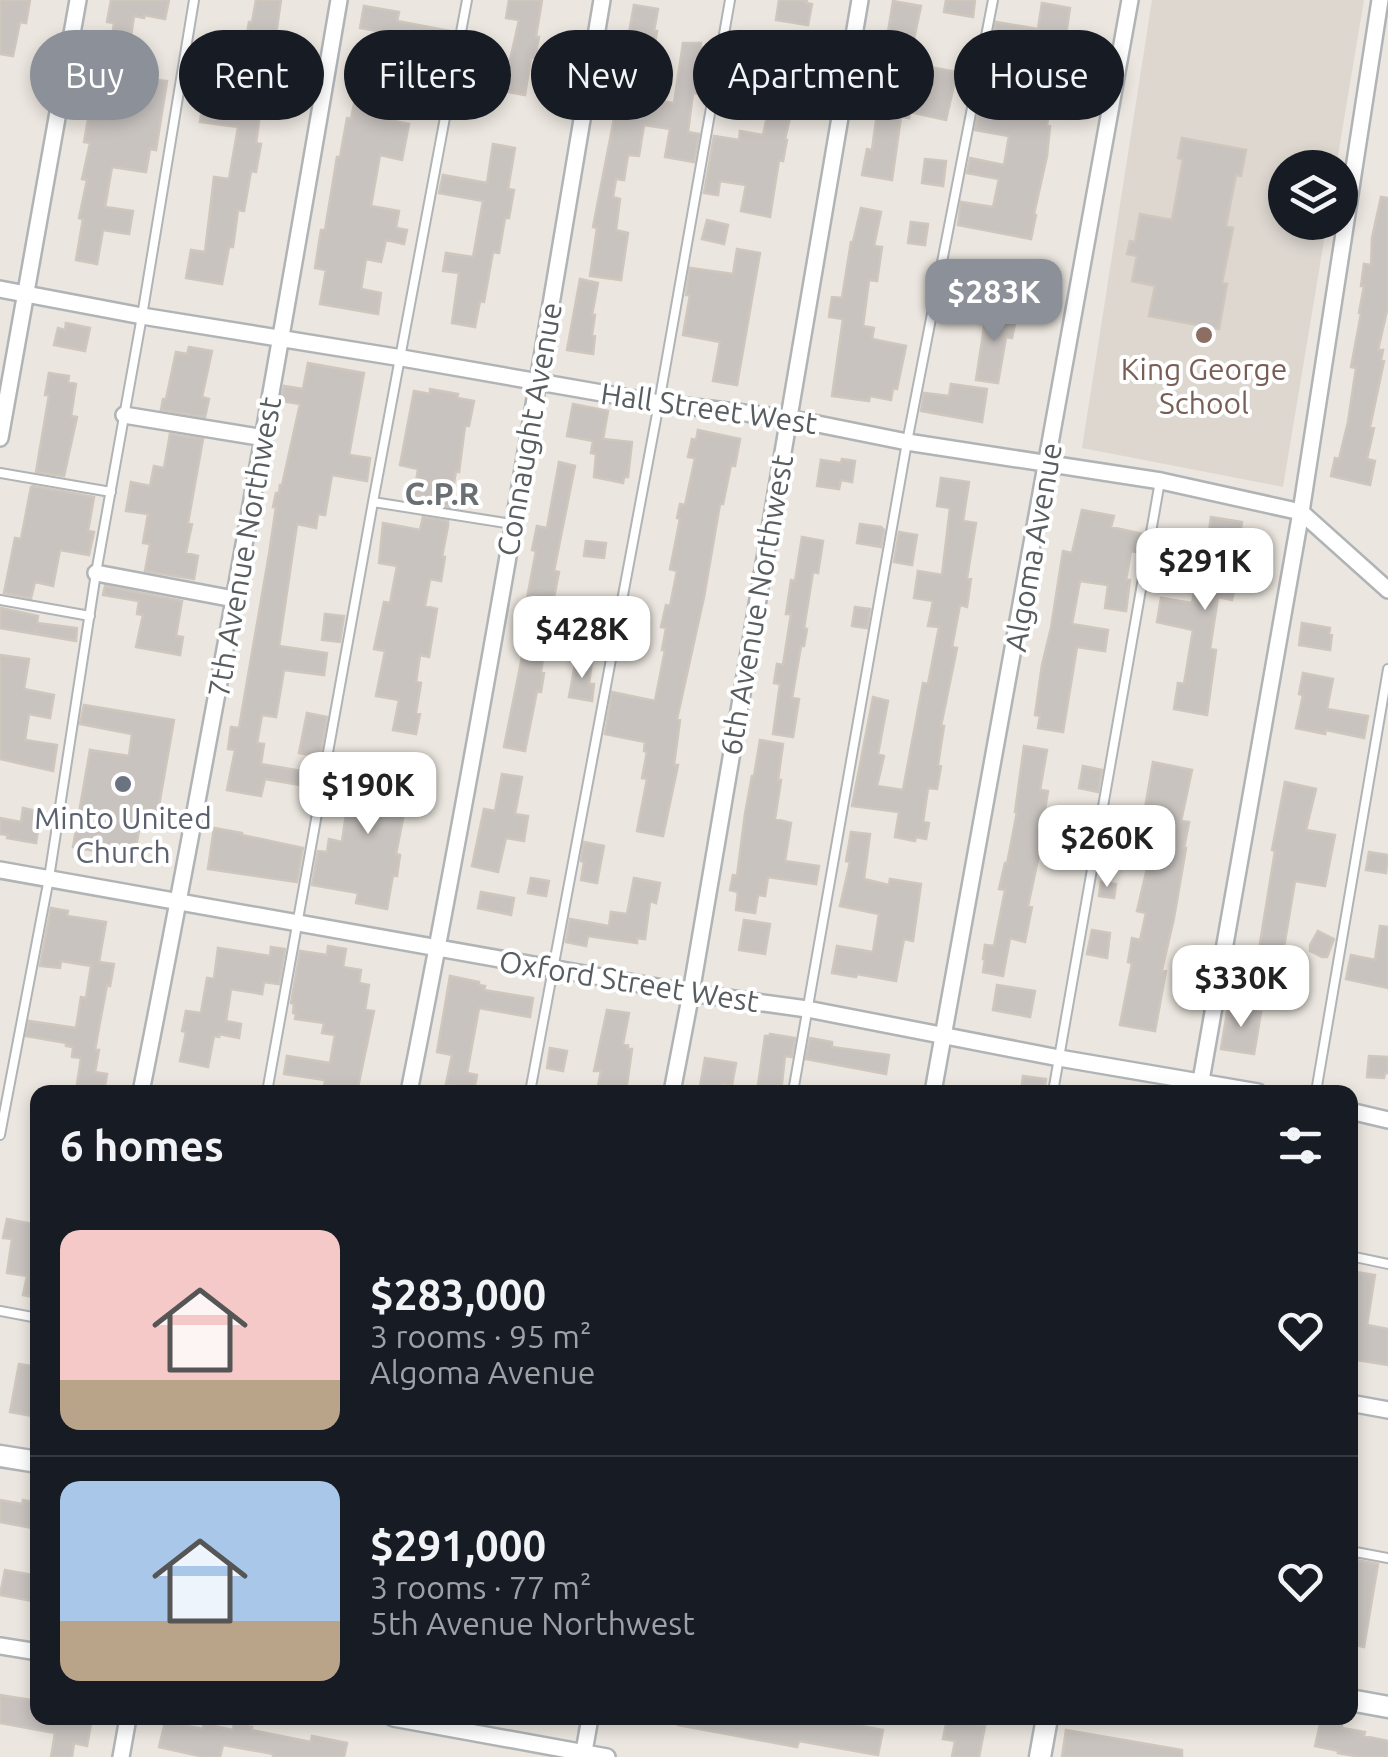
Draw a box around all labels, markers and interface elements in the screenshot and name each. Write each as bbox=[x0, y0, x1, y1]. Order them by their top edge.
chip: Buy bbox=[30, 30, 159, 120]
chip: Rent bbox=[179, 30, 324, 120]
chip: Filters bbox=[344, 30, 511, 120]
chip: New bbox=[531, 30, 673, 120]
chip: Apartment bbox=[693, 30, 934, 120]
chip: House bbox=[954, 30, 1124, 120]
map controls bbox=[1268, 150, 1358, 240]
button: layers bbox=[1268, 150, 1358, 240]
pin: $283K bbox=[924, 259, 1064, 344]
text: $283K bbox=[947, 273, 1041, 309]
street label: Connaught Avenue bbox=[490, 300, 568, 558]
marker: King George School bbox=[1193, 324, 1215, 346]
place label: King George School bbox=[1121, 352, 1287, 420]
street label: Hall Street West bbox=[599, 376, 820, 440]
street label: 7th Avenue Northwest bbox=[201, 394, 287, 700]
street label: Algoma Avenue bbox=[998, 440, 1068, 654]
street label: 6th Avenue Northwest bbox=[713, 452, 799, 758]
district label: C.P.R bbox=[404, 475, 480, 511]
pin: $291K bbox=[1135, 528, 1275, 613]
text: $291K bbox=[1158, 542, 1252, 578]
pin: $428K bbox=[512, 596, 652, 681]
text: $428K bbox=[535, 610, 629, 646]
pin: $190K bbox=[298, 752, 438, 837]
text: $190K bbox=[321, 766, 415, 802]
marker: Minto United Church bbox=[112, 773, 134, 795]
place label: Minto United Church bbox=[34, 801, 212, 869]
pin: $260K bbox=[1037, 805, 1177, 890]
text: $260K bbox=[1060, 819, 1154, 855]
street label: Oxford Street West bbox=[497, 944, 761, 1018]
pin: $330K bbox=[1171, 945, 1311, 1030]
text: $330K bbox=[1194, 959, 1288, 995]
icon: filters bbox=[1273, 1118, 1328, 1173]
text: 6 homes bbox=[60, 1122, 224, 1169]
icon: home bbox=[140, 1270, 260, 1390]
text: $283,000 bbox=[370, 1271, 546, 1318]
icon: heart bbox=[1273, 1303, 1328, 1358]
text: 3 rooms · 95 m² bbox=[370, 1318, 591, 1354]
text: Algoma Avenue bbox=[370, 1354, 596, 1390]
icon: home bbox=[140, 1521, 260, 1641]
text: $291,000 bbox=[370, 1522, 546, 1569]
icon: heart bbox=[1273, 1554, 1328, 1609]
text: 3 rooms · 77 m² bbox=[370, 1569, 591, 1605]
text: 5th Avenue Northwest bbox=[370, 1605, 695, 1641]

